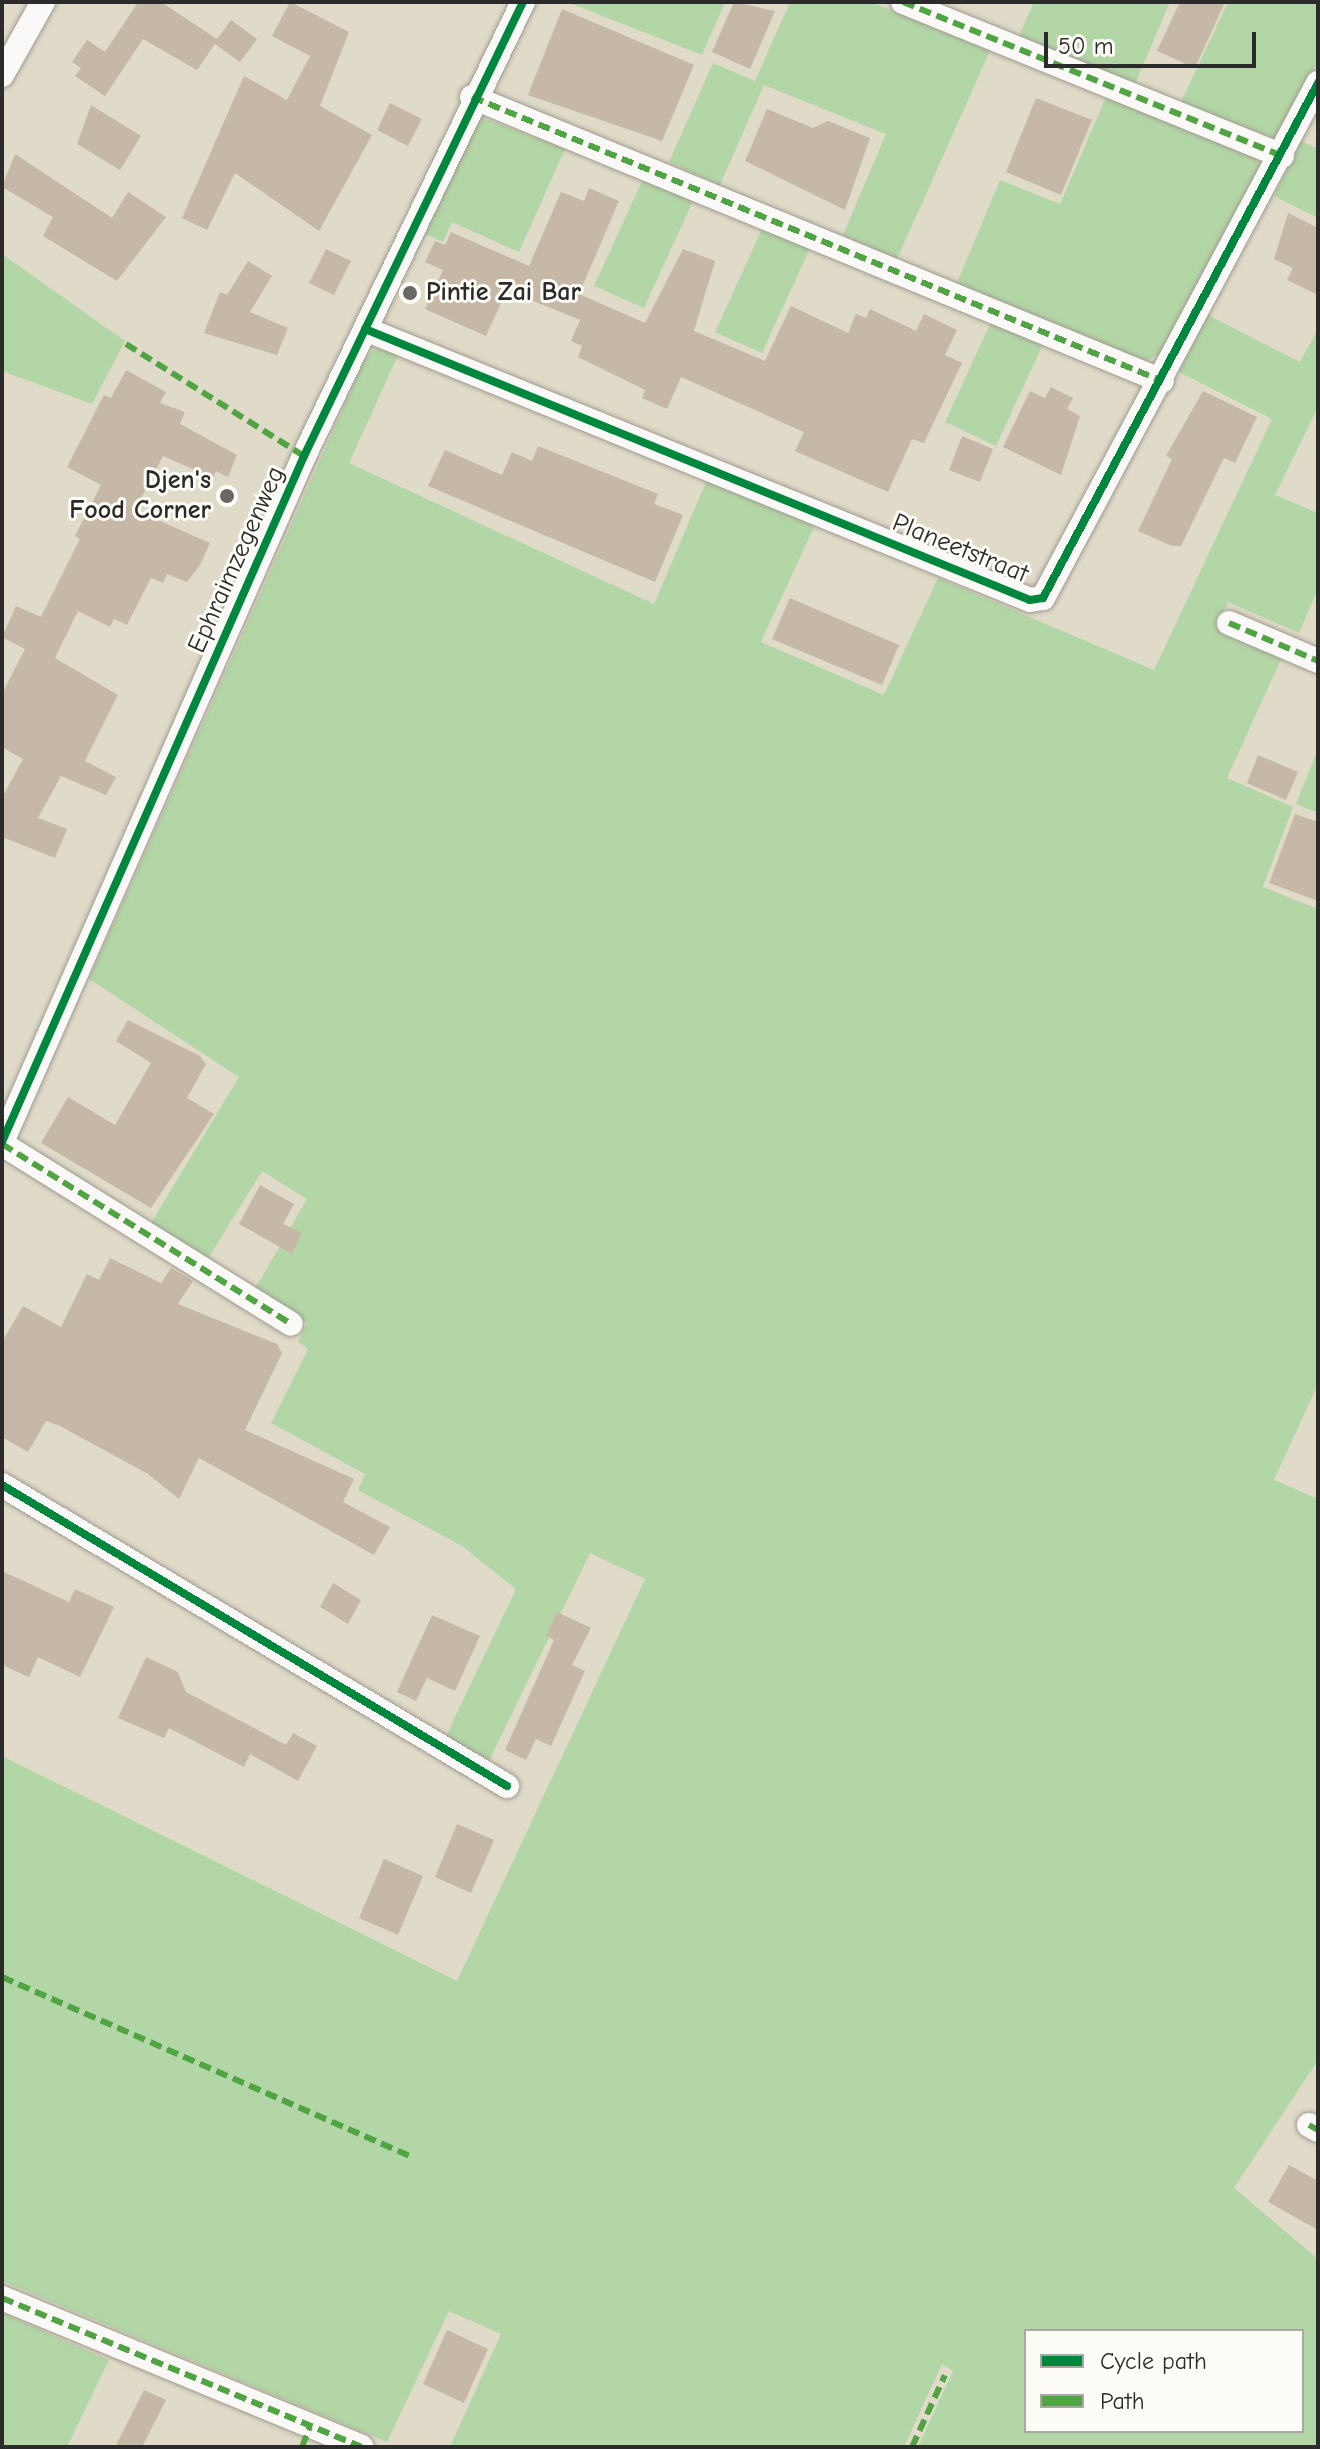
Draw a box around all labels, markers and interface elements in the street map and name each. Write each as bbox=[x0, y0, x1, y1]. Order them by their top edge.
scale bar bbox=[1048, 16, 1260, 66]
text: 50 m bbox=[1058, 32, 1114, 60]
place label: Pintie Zai Bar bbox=[426, 277, 581, 309]
marker: Pintie Zai Bar bbox=[401, 284, 419, 302]
street label: Ephraimzegenweg bbox=[182, 462, 292, 658]
place label: Djen's Food Corner bbox=[69, 465, 211, 526]
marker: Djen's Food Corner bbox=[218, 487, 236, 505]
street label: Planeetstraat bbox=[887, 508, 1033, 590]
legend bbox=[1024, 2329, 1304, 2433]
text: Cycle path bbox=[1100, 2347, 1207, 2375]
text: Path bbox=[1100, 2387, 1145, 2415]

